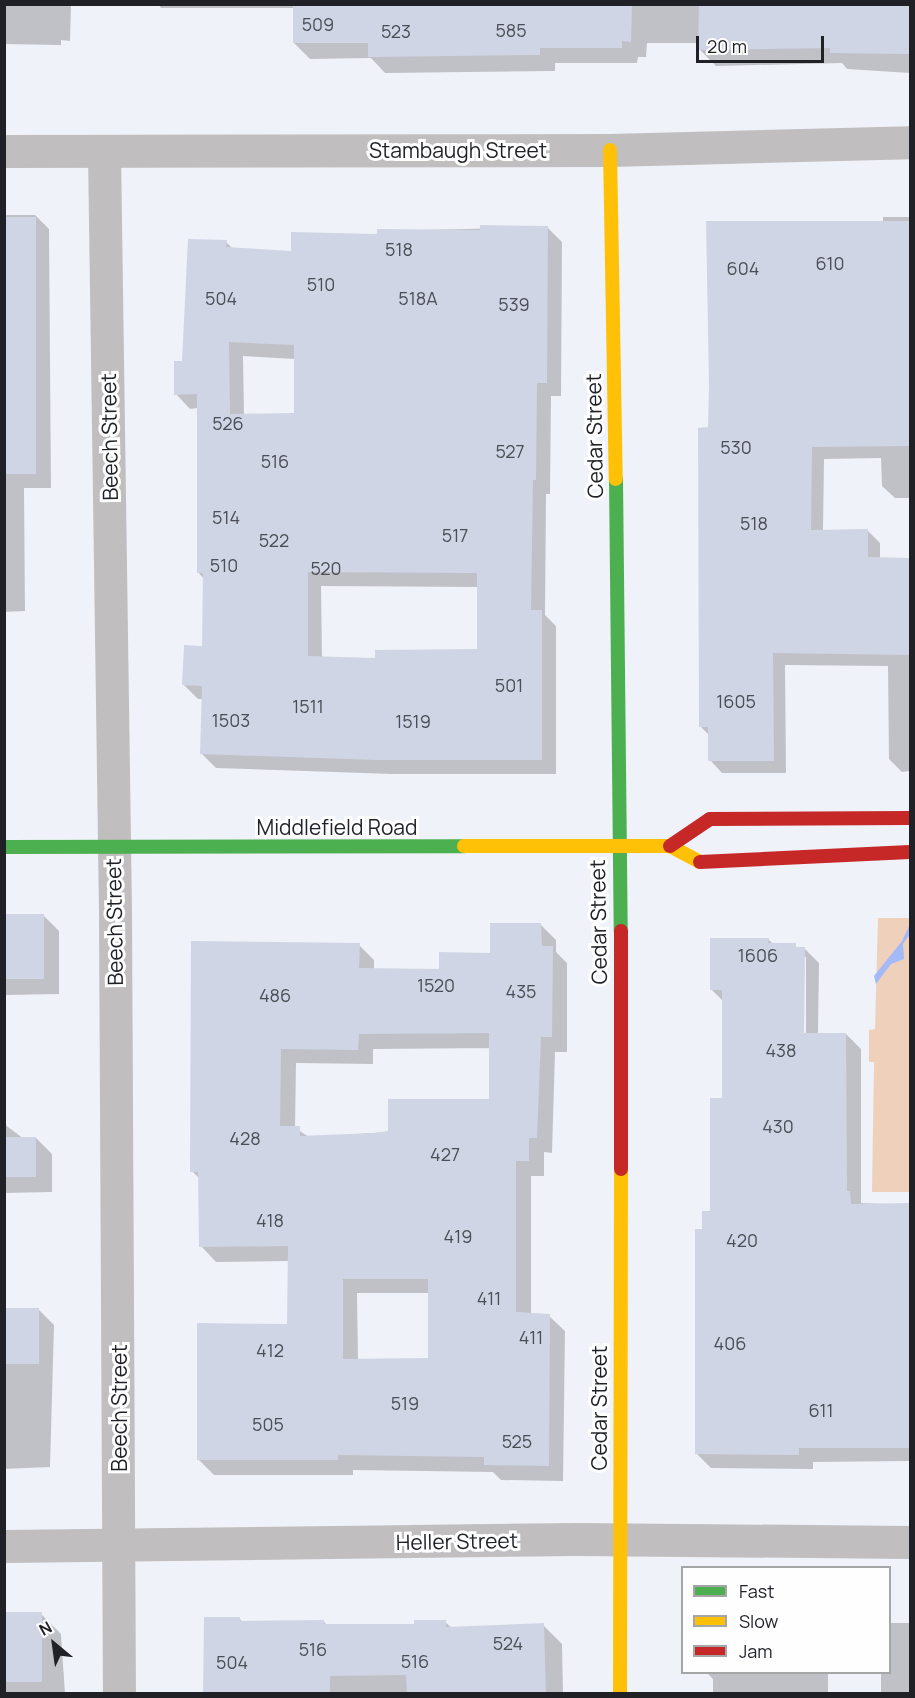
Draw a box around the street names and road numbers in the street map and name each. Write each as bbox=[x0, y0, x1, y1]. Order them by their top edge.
street label: Stambaugh Street bbox=[369, 137, 547, 163]
street label: Beech Street bbox=[95, 373, 123, 501]
street label: Cedar Street bbox=[580, 373, 608, 499]
street label: Middlefield Road bbox=[257, 814, 417, 840]
street label: Beech Street bbox=[100, 858, 128, 986]
street label: Cedar Street bbox=[584, 859, 612, 985]
street label: Beech Street bbox=[106, 1344, 132, 1472]
street label: Cedar Street bbox=[586, 1346, 612, 1470]
street label: Heller Street bbox=[396, 1527, 518, 1555]

